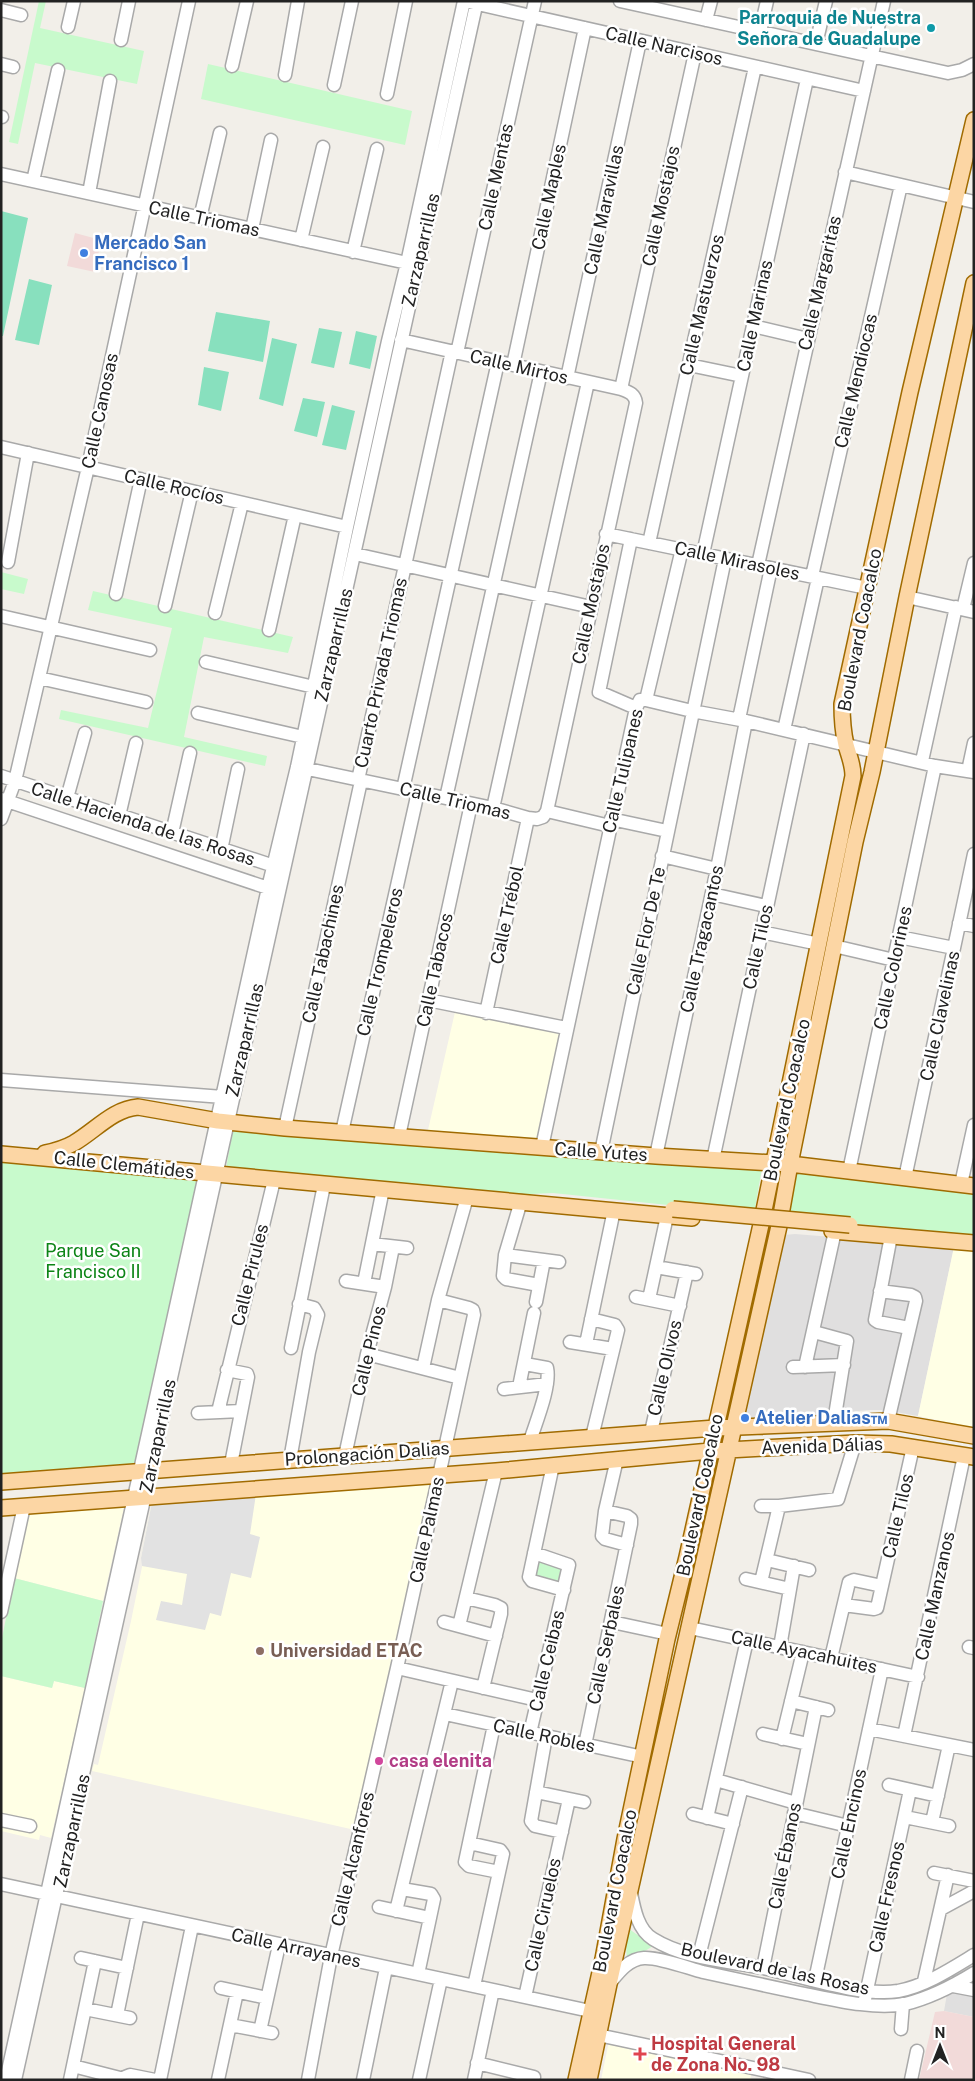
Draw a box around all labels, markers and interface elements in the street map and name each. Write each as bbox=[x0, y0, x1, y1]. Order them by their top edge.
place label: Parroquia de Nuestra Señora de Guadalupe bbox=[737, 7, 921, 49]
street label: Calle Narcisos bbox=[603, 22, 725, 69]
marker: Parroquia de Nuestra Señora de Guadalupe bbox=[925, 22, 937, 34]
street label: Calle Mentas bbox=[474, 122, 517, 232]
street label: Calle Maples bbox=[527, 142, 570, 252]
street label: Calle Maravillas bbox=[579, 143, 628, 277]
street label: Calle Mostajos bbox=[637, 144, 684, 268]
street label: Zarzaparrillas bbox=[397, 191, 444, 309]
street label: Calle Triomas bbox=[147, 196, 262, 241]
street label: Calle Margaritas bbox=[794, 213, 845, 352]
place label: Mercado San Francisco 1 bbox=[94, 232, 207, 274]
street label: Calle Mastuerzos bbox=[675, 232, 728, 377]
marker: Mercado San Francisco 1 bbox=[78, 247, 90, 259]
street label: Calle Marinas bbox=[732, 258, 777, 374]
street label: Calle Mendiocas bbox=[830, 312, 881, 450]
street label: Calle Mirtos bbox=[468, 345, 570, 388]
street label: Calle Canosas bbox=[77, 351, 122, 471]
street label: Calle Rocíos bbox=[122, 465, 226, 508]
street label: Calle Mirasoles bbox=[673, 537, 802, 584]
street label: Calle Mostajos bbox=[567, 542, 614, 666]
street label: Boulevard Coacalco bbox=[833, 547, 886, 713]
street label: Cuarto Privada Triomas bbox=[350, 576, 411, 770]
street label: Zarzaparrillas bbox=[310, 586, 357, 704]
street label: Calle Tulipanes bbox=[598, 707, 647, 835]
street label: Calle Hacienda de las Rosas bbox=[29, 777, 258, 870]
street label: Calle Triomas bbox=[398, 778, 513, 823]
street label: Calle Tragacantos bbox=[676, 863, 727, 1015]
street label: Calle Trébol bbox=[486, 864, 527, 966]
street label: Calle Flor De Te bbox=[622, 865, 669, 997]
street label: Calle Tabachines bbox=[298, 883, 347, 1025]
street label: Calle Trompeleros bbox=[352, 886, 407, 1038]
street label: Calle Tilos bbox=[738, 902, 777, 991]
street label: Calle Colorines bbox=[869, 904, 916, 1032]
street label: Calle Tabacos bbox=[412, 911, 457, 1029]
street label: Calle Clavelinas bbox=[915, 949, 964, 1083]
street label: Zarzaparrillas bbox=[221, 981, 268, 1099]
street label: Boulevard Coacalco bbox=[759, 1017, 814, 1183]
street label: Calle Yutes bbox=[554, 1138, 648, 1165]
street label: Calle Clemátides bbox=[53, 1147, 195, 1182]
street label: Calle Pirules bbox=[227, 1222, 272, 1328]
park label: Parque San Francisco II bbox=[45, 1240, 141, 1282]
street label: Calle Pinos bbox=[347, 1303, 390, 1398]
street label: Calle Olivos bbox=[643, 1318, 686, 1418]
street label: Zarzaparrillas bbox=[135, 1377, 180, 1495]
place label: Atelier Dalias™ bbox=[755, 1407, 888, 1428]
street label: Boulevard Coacalco bbox=[672, 1412, 727, 1578]
marker: Atelier Dalias™ bbox=[739, 1412, 751, 1424]
street label: Avenida Dálias bbox=[761, 1433, 883, 1458]
street label: Prolongación Dalias bbox=[284, 1437, 450, 1470]
street label: Calle Tilos bbox=[878, 1471, 917, 1560]
street label: Calle Palmas bbox=[405, 1475, 448, 1585]
street label: Calle Manzanos bbox=[911, 1529, 958, 1662]
street label: Calle Serbales bbox=[583, 1584, 628, 1706]
street label: Calle Ceibas bbox=[525, 1608, 568, 1714]
street label: Calle Ayacahuites bbox=[729, 1626, 879, 1677]
place label: Universidad ETAC bbox=[270, 1640, 423, 1661]
marker: Universidad ETAC bbox=[254, 1645, 266, 1657]
street label: Calle Robles bbox=[491, 1714, 597, 1757]
place label: casa elenita bbox=[389, 1750, 492, 1771]
marker: casa elenita bbox=[373, 1755, 385, 1767]
street label: Calle Encinos bbox=[827, 1767, 870, 1881]
street label: Zarzaparrillas bbox=[49, 1772, 94, 1890]
street label: Calle Alcanfores bbox=[327, 1789, 378, 1928]
street label: Calle Ébanos bbox=[763, 1801, 805, 1911]
street label: Boulevard Coacalco bbox=[588, 1808, 641, 1974]
street label: Calle Fresnos bbox=[864, 1839, 909, 1954]
street label: Calle Ciruelos bbox=[520, 1856, 565, 1974]
street label: Calle Arrayanes bbox=[229, 1924, 363, 1972]
street label: Boulevard de las Rosas bbox=[679, 1938, 871, 1999]
north arrow bbox=[915, 2021, 965, 2071]
text: N bbox=[935, 2025, 945, 2041]
place label: Hospital General de Zona No. 98 bbox=[651, 2033, 796, 2075]
marker: Hospital General de Zona No. 98 bbox=[633, 2047, 647, 2061]

